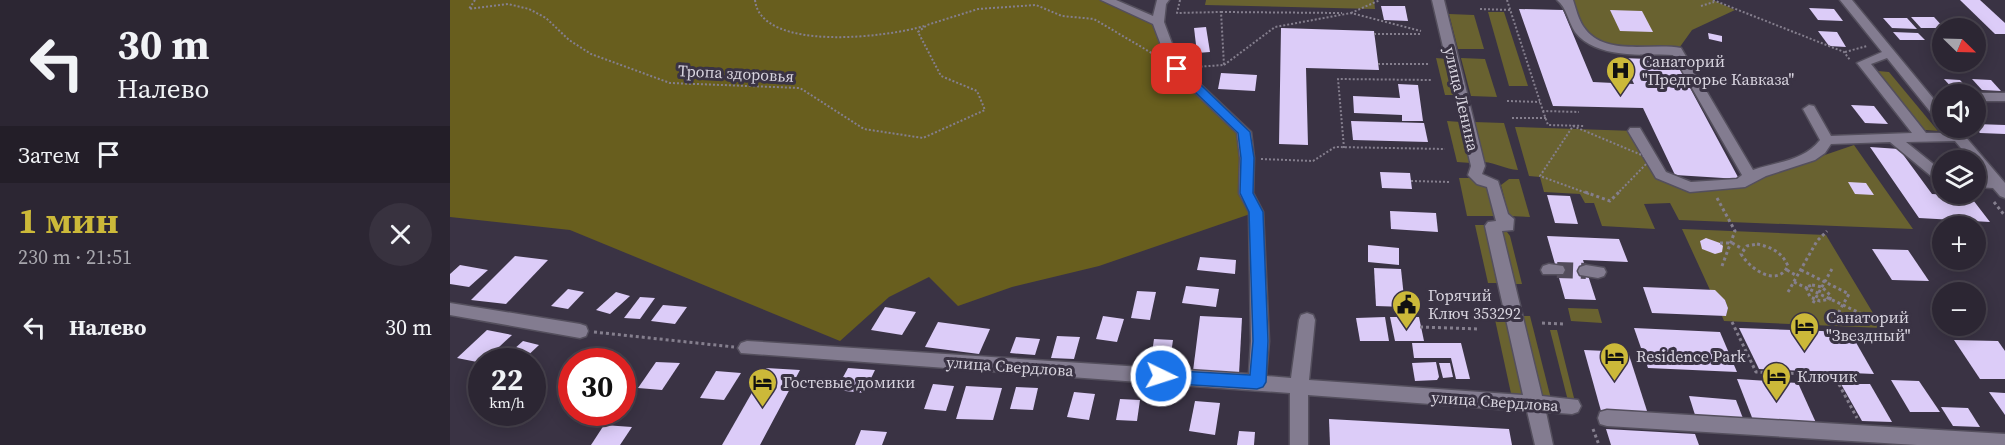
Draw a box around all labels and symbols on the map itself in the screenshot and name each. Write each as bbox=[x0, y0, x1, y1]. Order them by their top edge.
north arrow bbox=[1932, 18, 1986, 72]
pin bbox=[1151, 43, 1202, 94]
street label: улица Ленина bbox=[1439, 45, 1485, 154]
place label: Санаторий "Предгорье Кавказа" bbox=[1642, 50, 1795, 90]
hospital icon: Санаторий "Предгорье Кавказа" bbox=[1605, 54, 1637, 96]
street label: Тропа здоровья bbox=[677, 59, 795, 87]
place label: Горячий Ключ 353292 bbox=[1428, 284, 1521, 324]
public building icon: Горячий Ключ 353292 bbox=[1391, 288, 1423, 330]
place label: Санаторий "Звездный" bbox=[1826, 306, 1911, 346]
hotel icon: Санаторий "Звездный" bbox=[1789, 310, 1821, 352]
hotel icon: Residence Park bbox=[1599, 340, 1631, 382]
position arrow bbox=[1129, 344, 1193, 408]
place label: Residence Park bbox=[1636, 345, 1746, 367]
speed limit sign: 30 bbox=[558, 348, 636, 426]
street label: улица Свердлова bbox=[946, 351, 1075, 381]
hotel icon: Ключик bbox=[1760, 360, 1792, 402]
place label: Ключик bbox=[1797, 365, 1858, 387]
hotel icon: Гостевые домики bbox=[746, 366, 778, 408]
place label: Гостевые домики bbox=[783, 371, 915, 393]
street label: улица Свердлова bbox=[1431, 386, 1560, 416]

